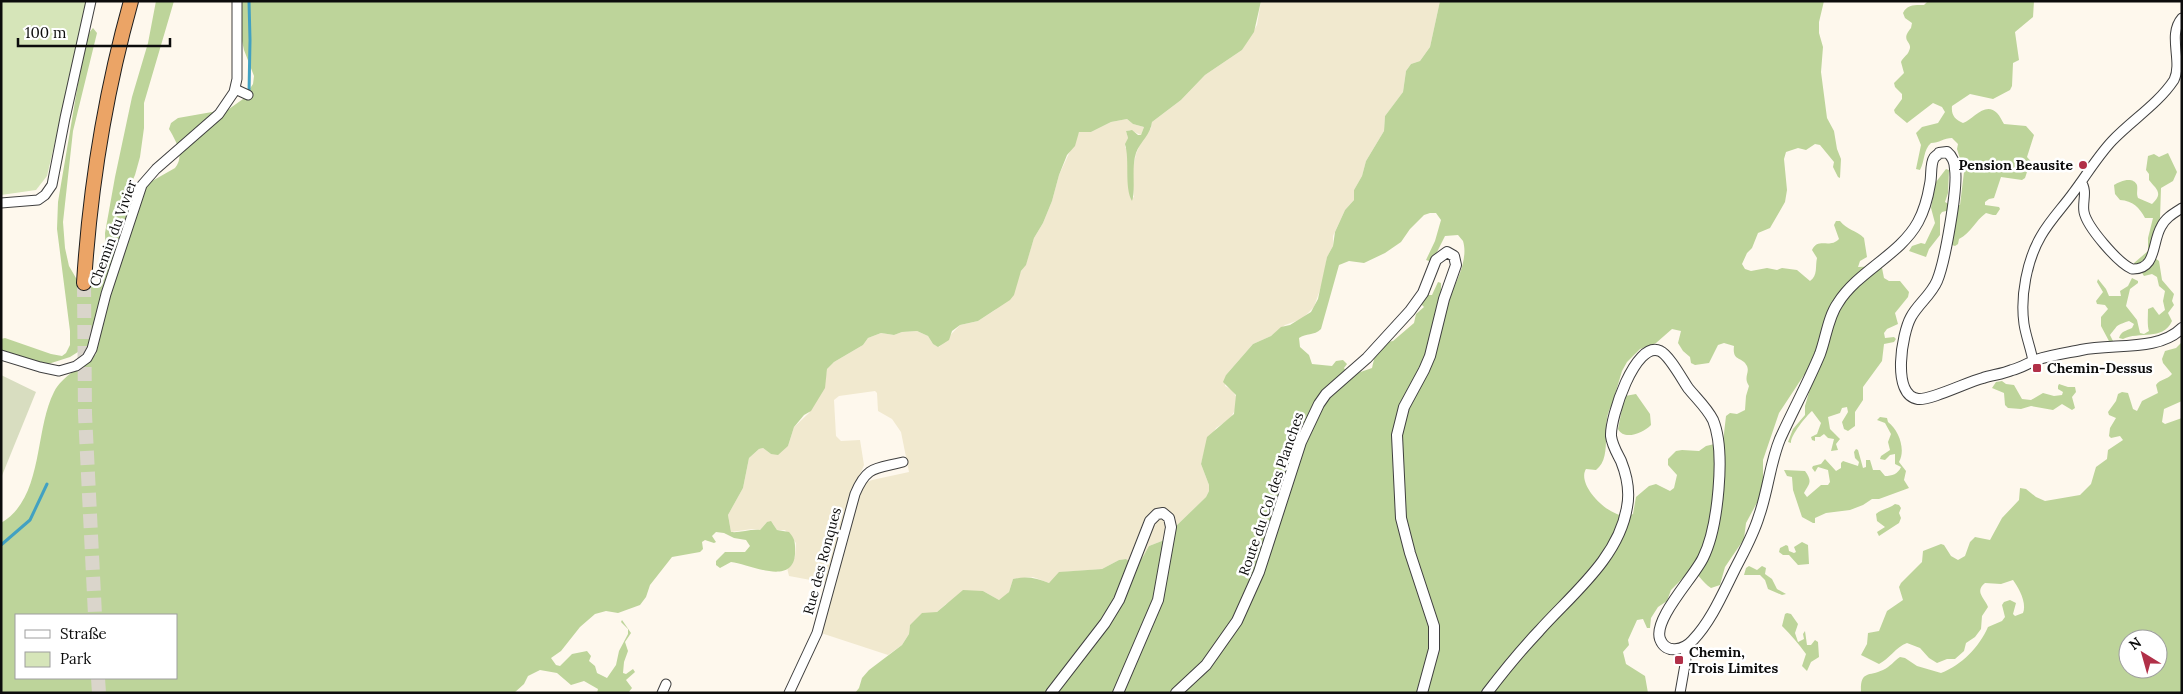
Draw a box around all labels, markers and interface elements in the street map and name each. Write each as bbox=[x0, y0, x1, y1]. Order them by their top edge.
scale bar bbox=[18, 15, 170, 47]
text: 100 m bbox=[25, 23, 66, 42]
place label: Pension Beausite bbox=[1959, 156, 2073, 174]
marker: Pension Beausite bbox=[2077, 159, 2089, 171]
street label: Chemin du Vivier bbox=[85, 177, 141, 289]
place label: Chemin-Dessus bbox=[2047, 359, 2153, 377]
marker: Chemin-Dessus bbox=[2031, 362, 2043, 374]
street label: Route du Col des Planches bbox=[1235, 410, 1307, 578]
street label: Rue des Ronques bbox=[799, 505, 845, 617]
legend bbox=[15, 614, 178, 679]
text: Straße bbox=[60, 624, 107, 643]
north arrow bbox=[2118, 629, 2168, 679]
text: N bbox=[2125, 633, 2145, 654]
place label: Chemin, Trois Limites bbox=[1689, 643, 1778, 677]
text: Park bbox=[60, 649, 91, 668]
marker: Chemin, Trois Limites bbox=[1673, 654, 1685, 666]

